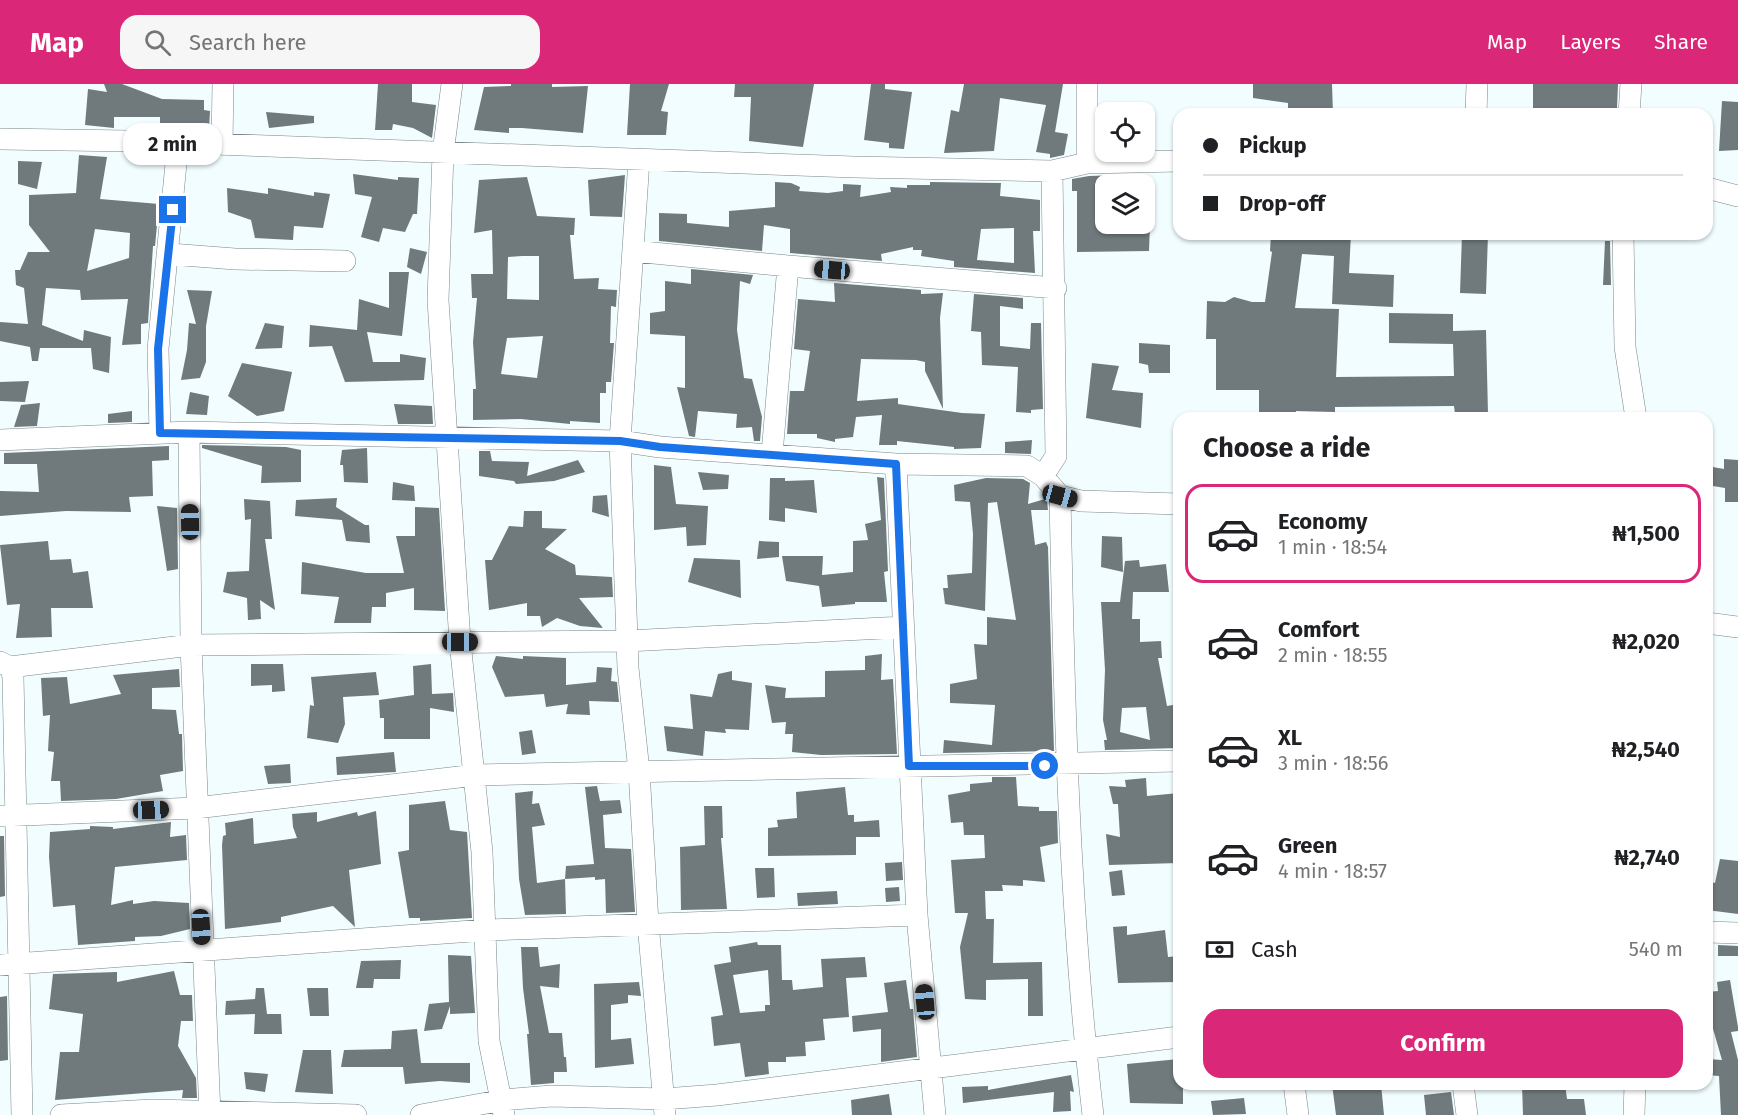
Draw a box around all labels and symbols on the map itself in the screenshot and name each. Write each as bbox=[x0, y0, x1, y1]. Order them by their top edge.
callout: 2 min bbox=[124, 123, 222, 165]
route end bbox=[159, 196, 186, 223]
car bbox=[813, 259, 851, 281]
car bbox=[1040, 483, 1080, 509]
car bbox=[181, 504, 199, 540]
car bbox=[442, 633, 478, 651]
route start bbox=[1031, 752, 1058, 779]
car bbox=[133, 800, 169, 820]
car bbox=[191, 909, 211, 945]
car bbox=[914, 983, 936, 1021]

